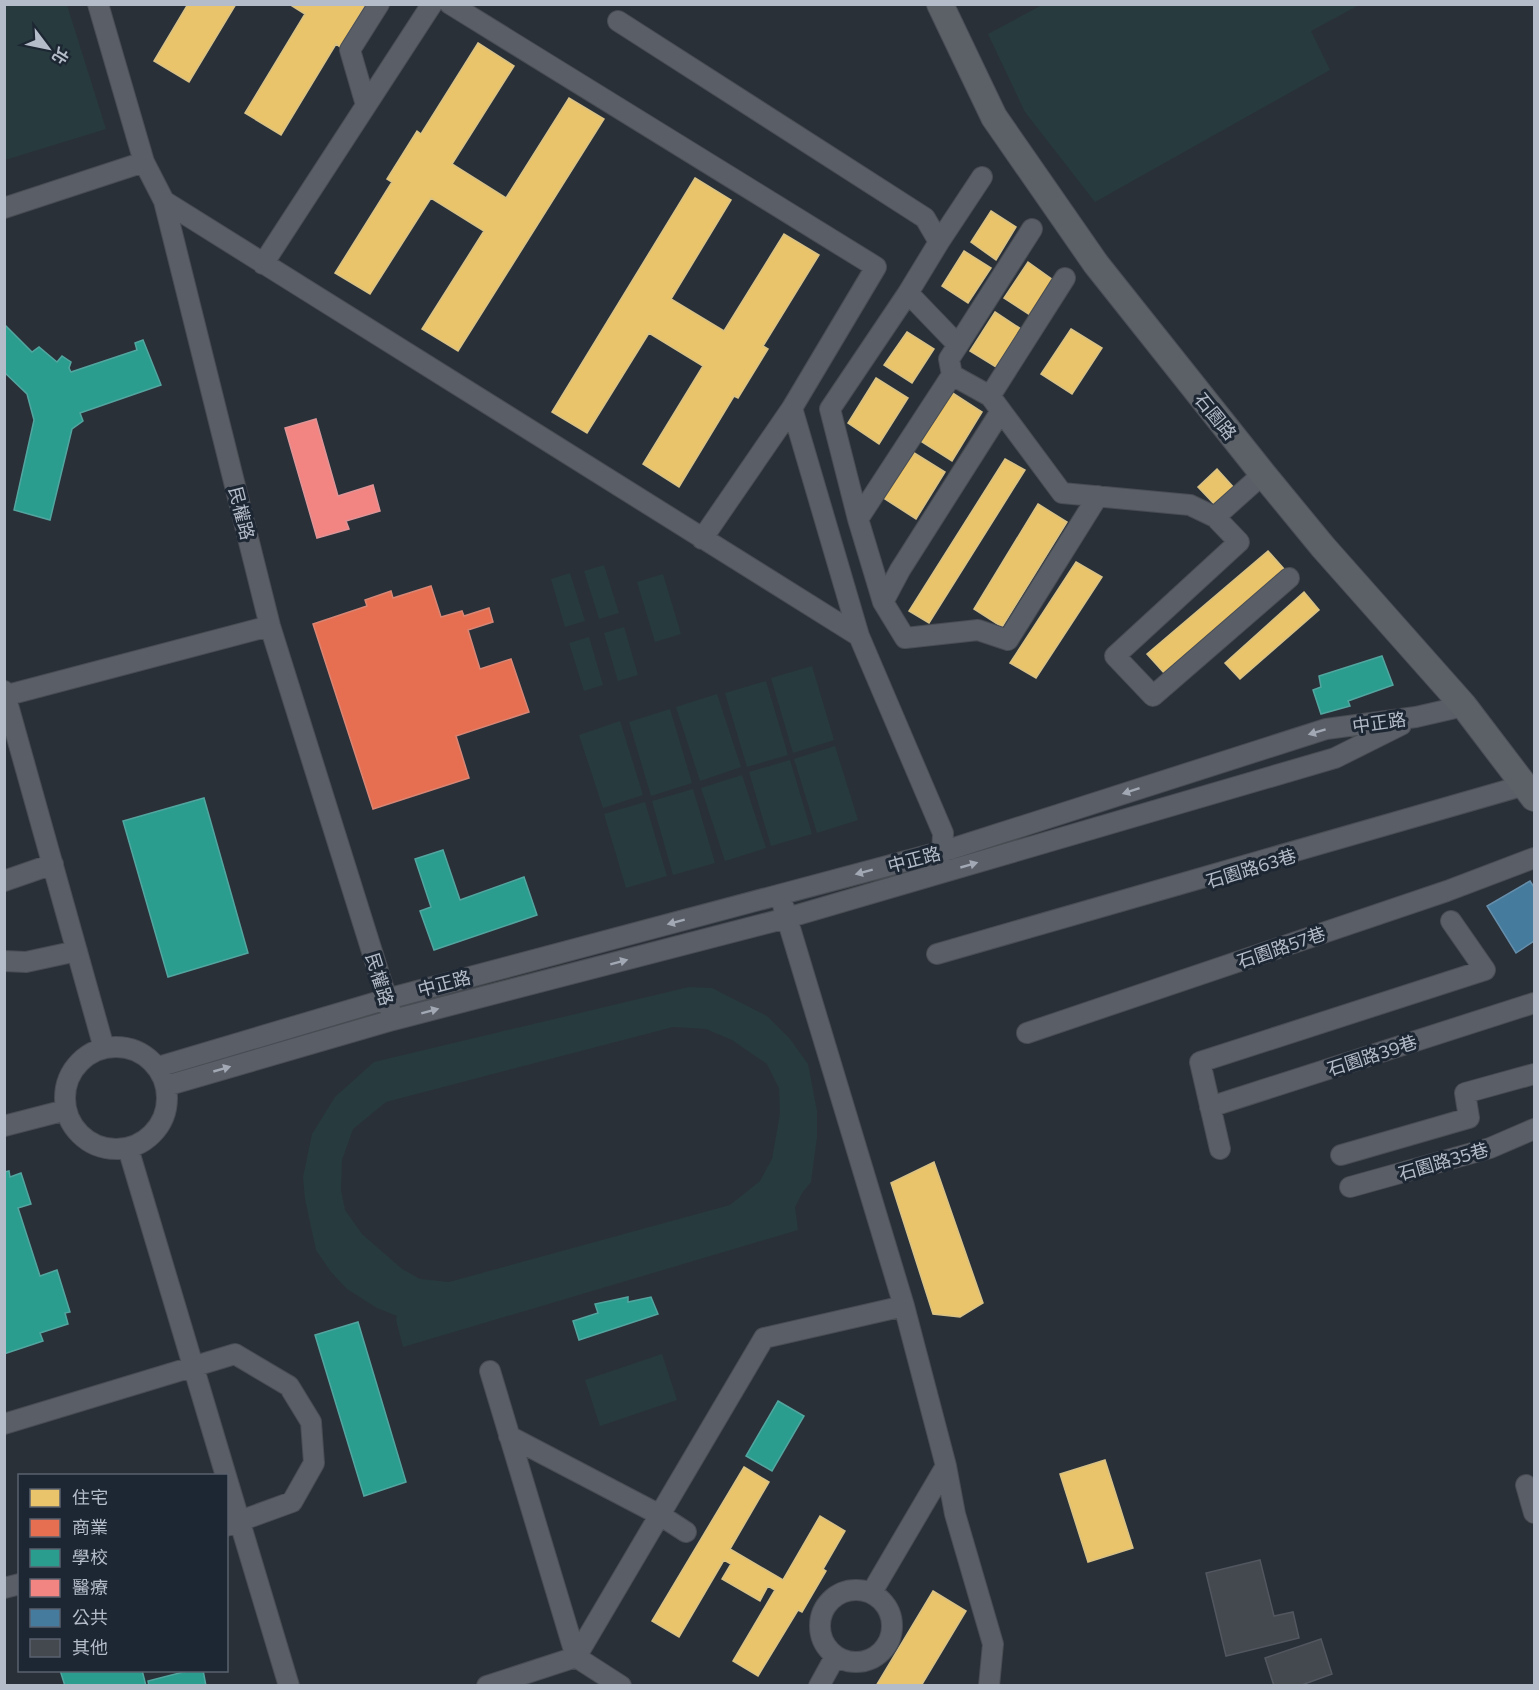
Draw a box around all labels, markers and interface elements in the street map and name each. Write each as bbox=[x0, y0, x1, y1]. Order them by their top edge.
north arrow bbox=[18, 18, 78, 78]
text: 北 bbox=[49, 44, 73, 68]
street label: 石園路 bbox=[1190, 388, 1242, 444]
street label: 民權路 bbox=[225, 484, 259, 542]
street label: 中正路 bbox=[1351, 707, 1407, 737]
one-way arrow bbox=[1308, 728, 1326, 737]
one-way arrow bbox=[1122, 787, 1140, 797]
street label: 中正路 bbox=[885, 841, 943, 877]
street label: 石園路63巷 bbox=[1203, 844, 1299, 892]
one-way arrow bbox=[960, 860, 978, 869]
one-way arrow bbox=[855, 868, 873, 877]
one-way arrow bbox=[667, 918, 685, 927]
street label: 石園路57巷 bbox=[1234, 922, 1328, 972]
street label: 民權路 bbox=[362, 950, 398, 1008]
one-way arrow bbox=[610, 956, 628, 966]
street label: 中正路 bbox=[415, 965, 473, 1001]
one-way arrow bbox=[421, 1005, 439, 1015]
street label: 石園路39巷 bbox=[1324, 1030, 1420, 1080]
one-way arrow bbox=[213, 1064, 232, 1074]
street label: 石園路35巷 bbox=[1395, 1138, 1491, 1184]
legend bbox=[18, 1474, 228, 1672]
text: 住宅 bbox=[72, 1486, 108, 1508]
text: 商業 bbox=[72, 1516, 108, 1538]
text: 學校 bbox=[72, 1546, 108, 1568]
text: 醫療 bbox=[72, 1576, 108, 1598]
text: 公共 bbox=[72, 1606, 108, 1628]
text: 其他 bbox=[72, 1636, 108, 1658]

